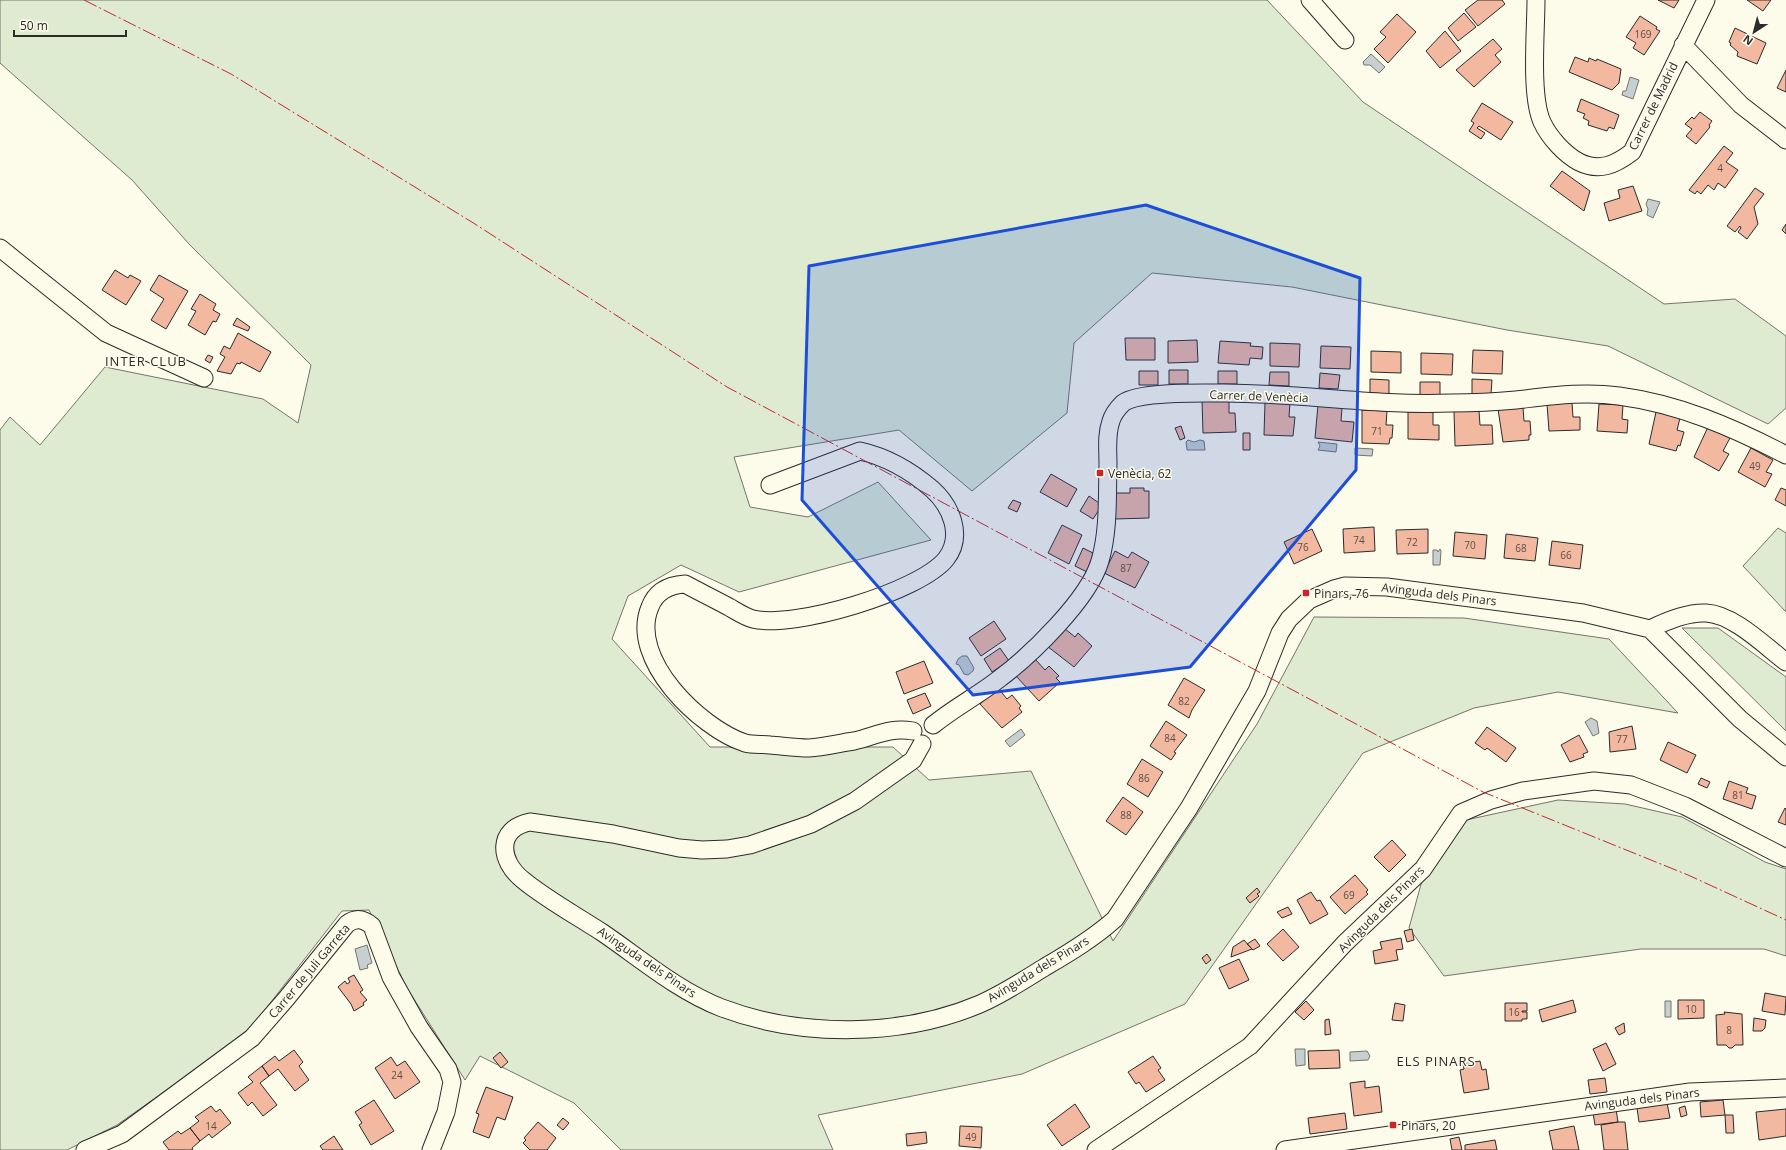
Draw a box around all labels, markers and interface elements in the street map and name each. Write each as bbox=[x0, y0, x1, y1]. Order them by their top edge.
scale bar bbox=[14, 12, 126, 38]
north arrow bbox=[1734, 12, 1774, 52]
text: 50 m bbox=[20, 17, 48, 34]
house number: 169 bbox=[1634, 27, 1652, 41]
text: N bbox=[1740, 32, 1756, 49]
street label: Carrer de Madrid bbox=[1624, 59, 1682, 153]
house number: 4 bbox=[1717, 161, 1723, 175]
district label: INTER CLUB bbox=[105, 352, 187, 370]
street label: Carrer de Venècia bbox=[1209, 386, 1309, 406]
house number: 71 bbox=[1371, 424, 1383, 438]
house number: 49 bbox=[1749, 459, 1761, 473]
place label: Venècia, 62 bbox=[1108, 465, 1172, 482]
marker: Venècia, 62 bbox=[1095, 468, 1105, 478]
house number: 74 bbox=[1353, 533, 1365, 547]
house number: 72 bbox=[1406, 535, 1418, 549]
house number: 70 bbox=[1464, 538, 1476, 552]
house number: 76 bbox=[1297, 540, 1309, 554]
house number: 68 bbox=[1515, 541, 1527, 555]
house number: 66 bbox=[1560, 548, 1572, 562]
house number: 87 bbox=[1120, 561, 1132, 575]
street label: Avinguda dels Pinars bbox=[1380, 579, 1498, 610]
place label: Pinars, 76 bbox=[1314, 585, 1369, 602]
marker: Pinars, 76 bbox=[1301, 588, 1311, 598]
house number: 82 bbox=[1178, 694, 1190, 708]
house number: 84 bbox=[1164, 731, 1176, 745]
house number: 77 bbox=[1616, 732, 1628, 746]
house number: 86 bbox=[1138, 771, 1150, 785]
house number: 81 bbox=[1732, 788, 1744, 802]
house number: 88 bbox=[1120, 808, 1132, 822]
street label: Avinguda dels Pinars bbox=[1334, 862, 1428, 956]
house number: 69 bbox=[1343, 888, 1355, 902]
street label: Carrer de Juli Garreta bbox=[264, 920, 354, 1022]
street label: Avinguda dels Pinars bbox=[594, 923, 700, 1002]
street label: Avinguda dels Pinars bbox=[984, 932, 1092, 1006]
house number: 10 bbox=[1685, 1002, 1697, 1016]
house number: 16 bbox=[1508, 1005, 1520, 1019]
house number: 8 bbox=[1726, 1023, 1732, 1037]
district label: ELS PINARS bbox=[1396, 1052, 1476, 1070]
house number: 24 bbox=[391, 1068, 403, 1082]
street label: Avinguda dels Pinars bbox=[1583, 1083, 1701, 1114]
place label: Pinars, 20 bbox=[1401, 1117, 1456, 1134]
house number: 14 bbox=[205, 1119, 217, 1133]
marker: Pinars, 20 bbox=[1388, 1120, 1398, 1130]
house number: 49 bbox=[965, 1130, 977, 1144]

